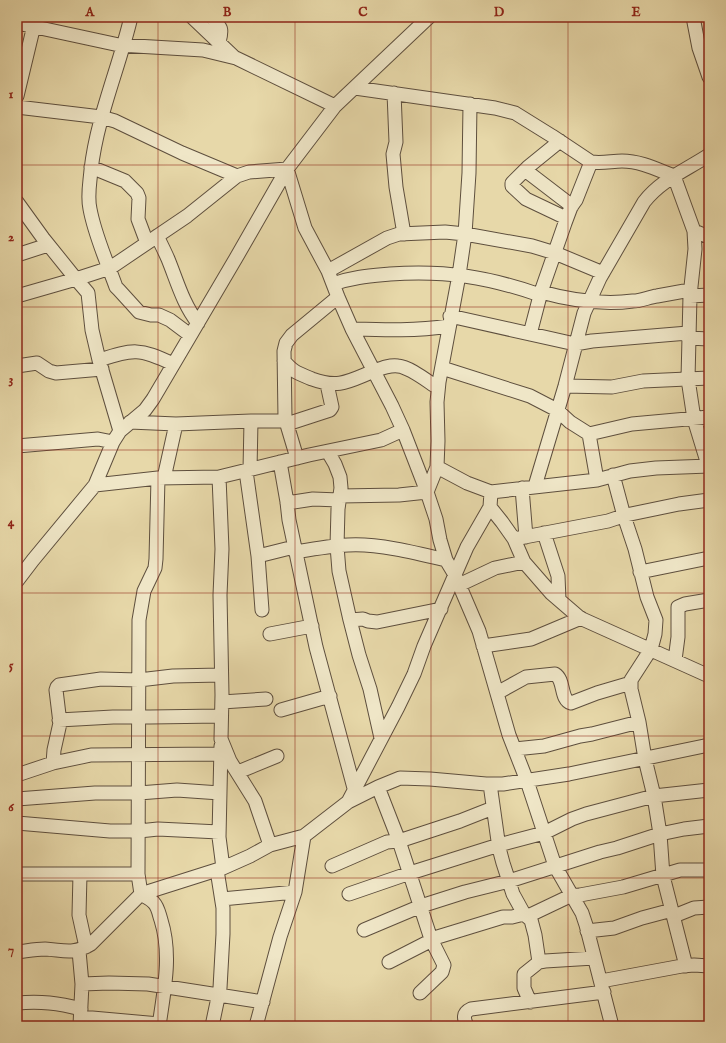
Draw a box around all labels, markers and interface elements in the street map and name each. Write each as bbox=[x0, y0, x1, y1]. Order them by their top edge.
text: A bbox=[85, 4, 96, 21]
text: B bbox=[223, 4, 232, 21]
text: C bbox=[358, 4, 368, 21]
text: D bbox=[494, 4, 505, 21]
text: E bbox=[631, 4, 641, 21]
text: 1 bbox=[9, 86, 14, 103]
text: 2 bbox=[8, 229, 14, 246]
text: 3 bbox=[9, 371, 14, 388]
text: 4 bbox=[8, 514, 15, 531]
text: 5 bbox=[9, 657, 14, 674]
text: 6 bbox=[8, 799, 14, 816]
text: 7 bbox=[8, 942, 14, 959]

